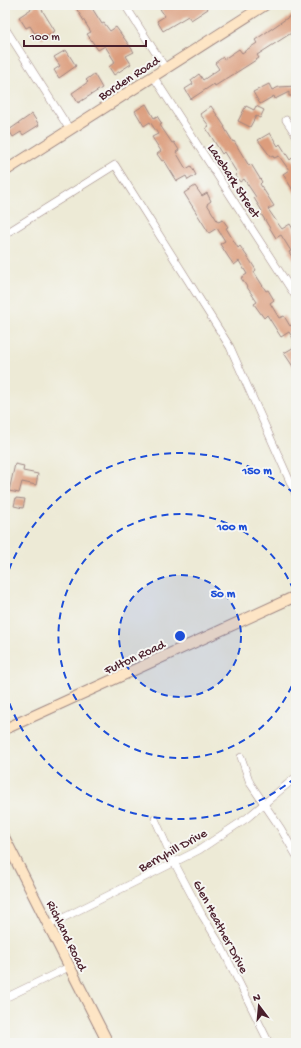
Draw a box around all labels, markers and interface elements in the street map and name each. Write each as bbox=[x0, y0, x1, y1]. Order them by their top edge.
scale bar bbox=[24, 22, 146, 48]
text: 100 m bbox=[29, 31, 60, 45]
street label: Borden Road bbox=[95, 53, 164, 105]
street label: Lacebark Street bbox=[203, 141, 263, 223]
text: 150 m bbox=[241, 465, 272, 479]
text: 100 m bbox=[216, 521, 247, 535]
text: 50 m bbox=[211, 588, 236, 602]
centre of rings bbox=[173, 629, 187, 643]
street label: Fulton Road bbox=[101, 637, 169, 679]
street label: Berryhill Drive bbox=[136, 826, 210, 877]
street label: Glen Heather Drive bbox=[189, 878, 251, 977]
street label: Richland Road bbox=[42, 898, 90, 975]
north arrow bbox=[239, 986, 279, 1026]
text: N bbox=[252, 992, 262, 1005]

